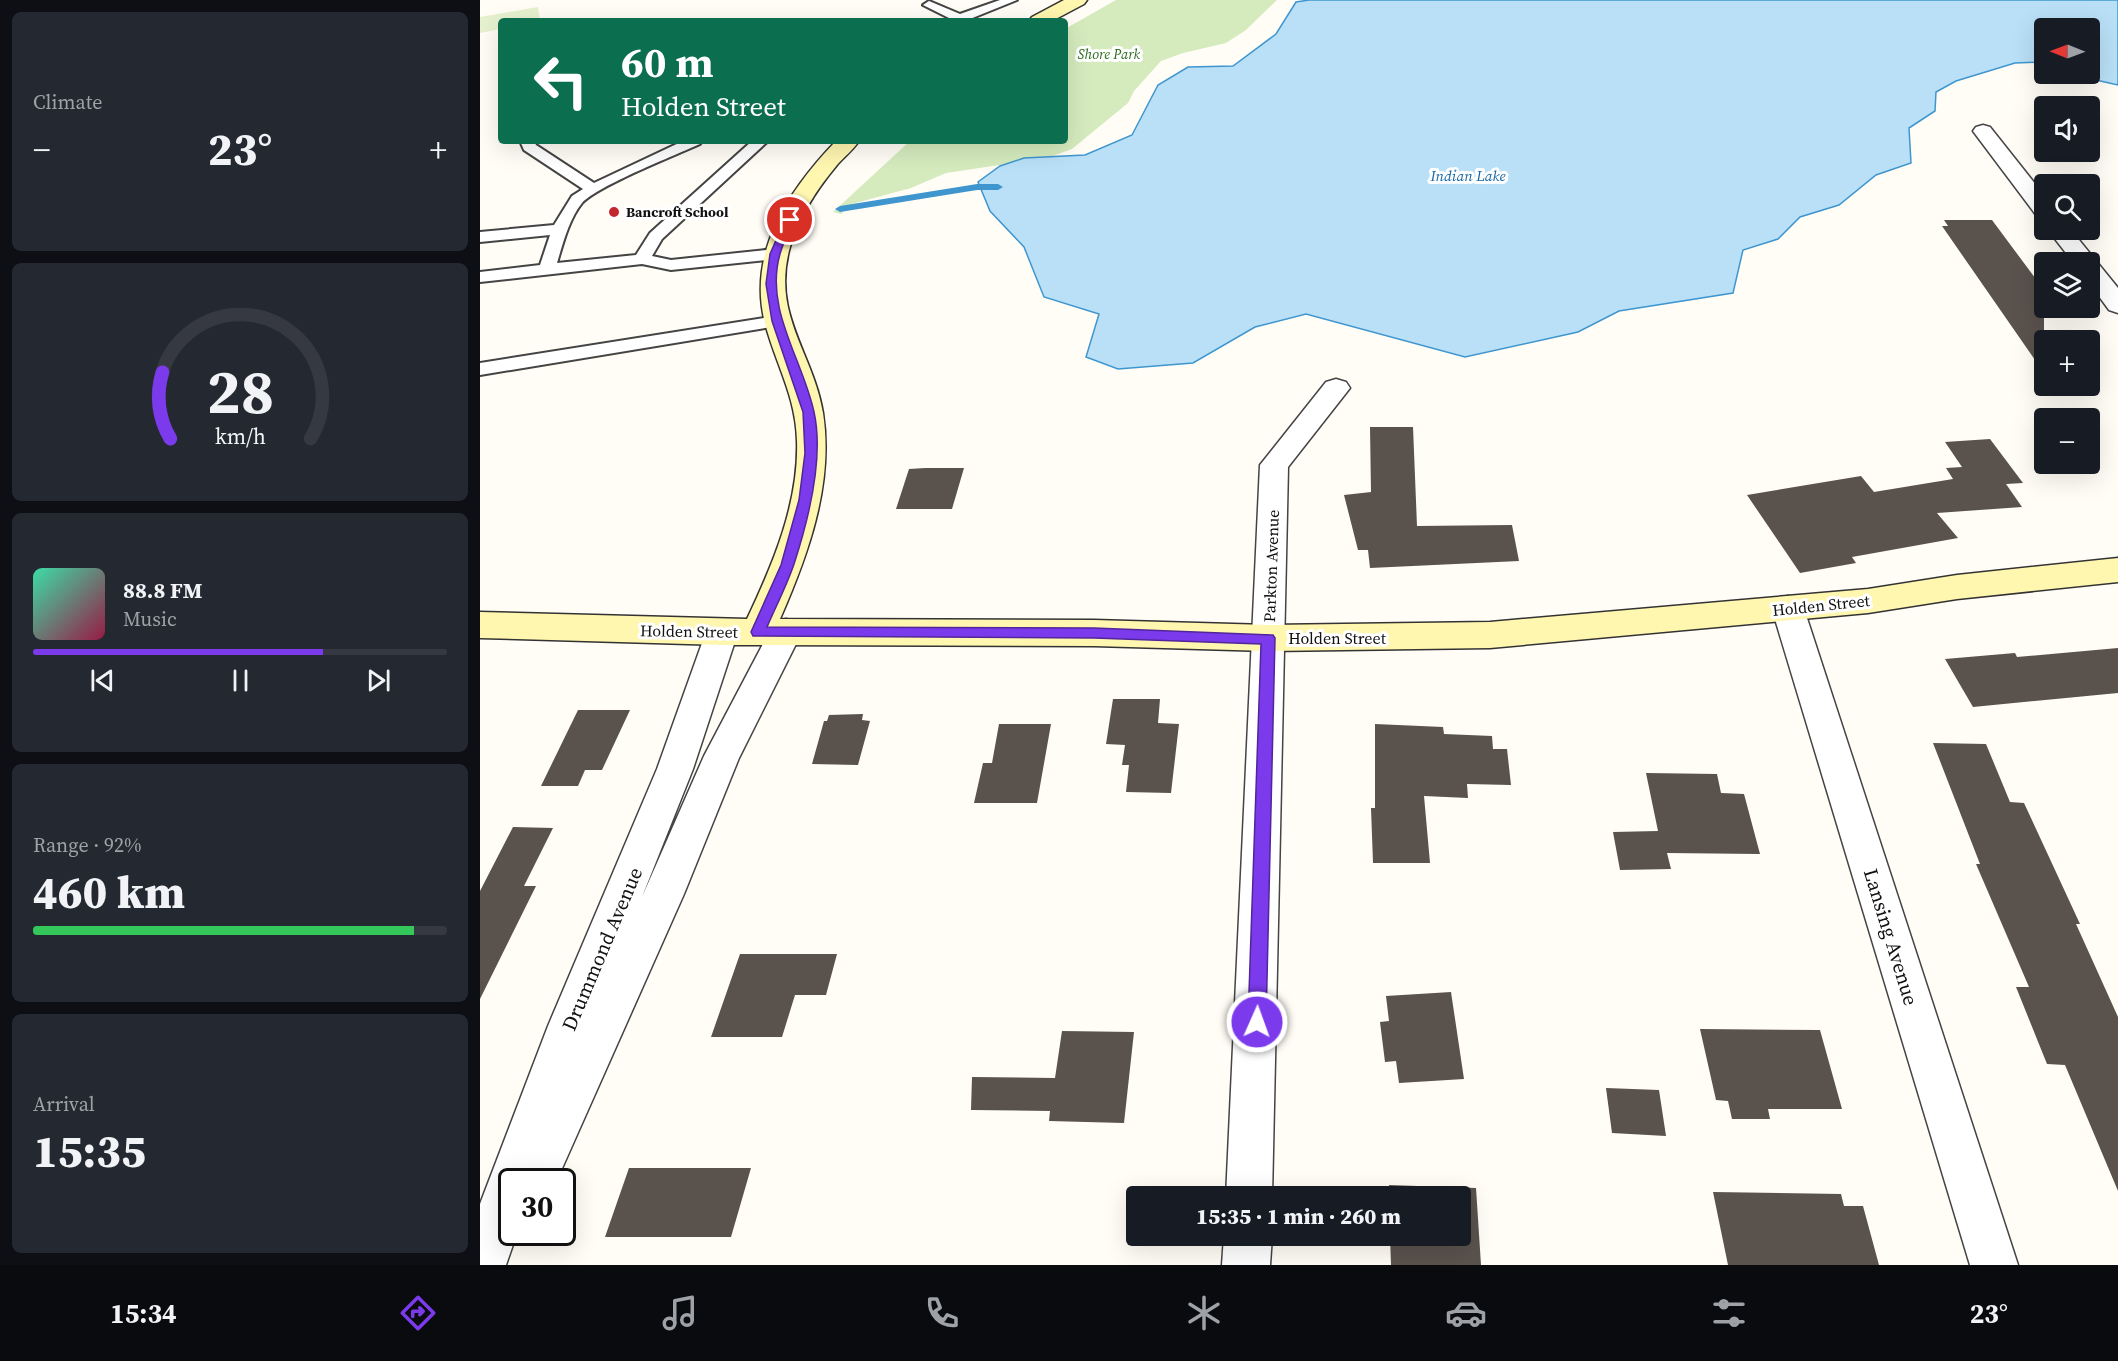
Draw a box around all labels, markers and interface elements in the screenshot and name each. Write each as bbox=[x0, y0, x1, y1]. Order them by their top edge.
north arrow bbox=[2034, 18, 2100, 84]
map controls bbox=[2034, 18, 2100, 474]
text: 60 m bbox=[621, 33, 714, 91]
icon: left bbox=[522, 42, 600, 120]
park label: Shore Park bbox=[1078, 44, 1141, 64]
text: Climate bbox=[33, 88, 102, 116]
text: Holden Street bbox=[621, 88, 786, 125]
button: sound bbox=[2034, 96, 2100, 162]
text: 23° bbox=[208, 118, 272, 180]
text: − bbox=[33, 127, 51, 172]
text: + bbox=[429, 127, 447, 172]
water label: Indian Lake bbox=[1429, 165, 1506, 186]
button: search bbox=[2034, 174, 2100, 240]
pin bbox=[764, 194, 815, 245]
place label: Bancroft School bbox=[626, 202, 729, 222]
icon: arrive bbox=[773, 203, 806, 236]
marker: Bancroft School bbox=[607, 205, 621, 219]
button: layers bbox=[2034, 252, 2100, 318]
button: + bbox=[2034, 330, 2100, 396]
text: 28 bbox=[206, 348, 274, 434]
button: − bbox=[2034, 408, 2100, 474]
text: km/h bbox=[214, 422, 266, 451]
street label: Parkton Avenue bbox=[1258, 509, 1284, 623]
text: 88.8 FM bbox=[123, 575, 202, 605]
street label: Holden Street bbox=[1771, 589, 1872, 621]
text: Music bbox=[123, 605, 177, 633]
street label: Holden Street bbox=[640, 619, 739, 643]
street label: Holden Street bbox=[1288, 627, 1387, 649]
icon: previous bbox=[86, 664, 119, 697]
icon: pause bbox=[224, 664, 257, 697]
icon: next bbox=[362, 664, 395, 697]
text: Range · 92% bbox=[33, 831, 142, 859]
text: 460 km bbox=[33, 861, 185, 923]
street label: Drummond Avenue bbox=[555, 863, 649, 1035]
street label: Lansing Avenue bbox=[1857, 865, 1925, 1009]
position arrow bbox=[1225, 990, 1289, 1054]
text: Arrival bbox=[33, 1090, 95, 1118]
text: 15:35 bbox=[33, 1120, 146, 1182]
speed limit sign: 30 bbox=[498, 1168, 576, 1246]
text: 15:35 · 1 min · 260 m bbox=[1196, 1201, 1401, 1231]
icon: directions bbox=[397, 1292, 439, 1334]
icon: music bbox=[659, 1292, 701, 1334]
icon: phone bbox=[921, 1292, 963, 1334]
icon: climate bbox=[1183, 1292, 1225, 1334]
icon: car bbox=[1445, 1292, 1487, 1334]
icon: filters bbox=[1708, 1292, 1750, 1334]
text: 15:34 bbox=[110, 1295, 177, 1332]
text: 23° bbox=[1970, 1295, 2008, 1332]

